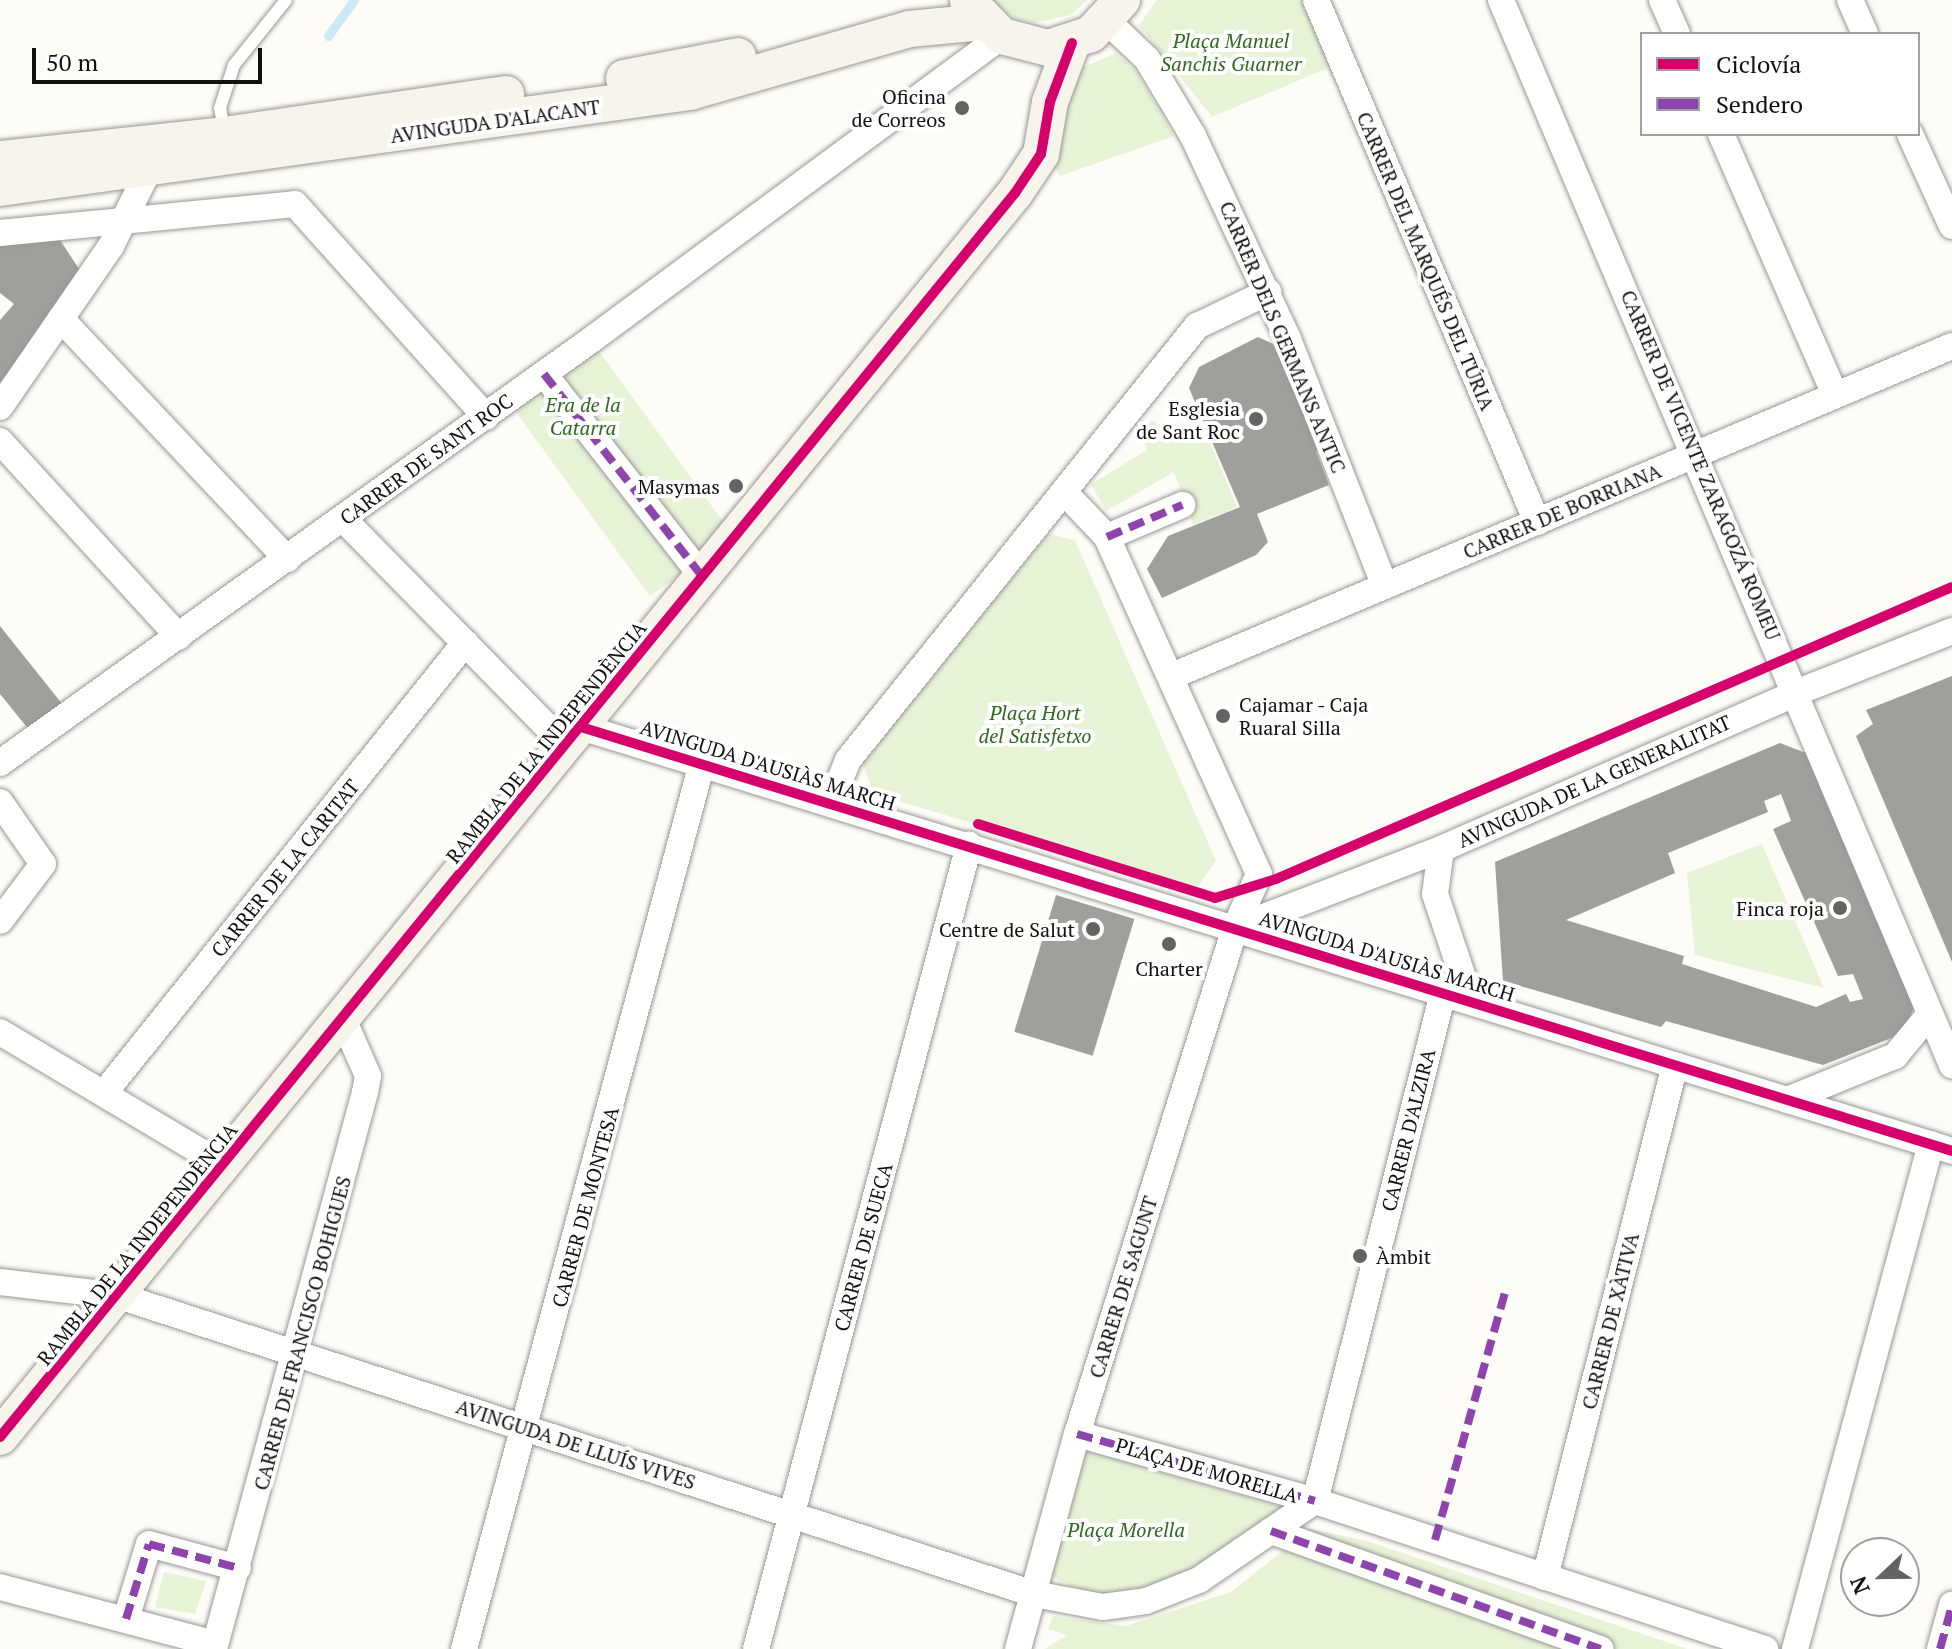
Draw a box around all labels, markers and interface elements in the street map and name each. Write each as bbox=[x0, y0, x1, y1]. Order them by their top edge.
park label: Plaça Manuel Sanchis Guarner bbox=[1160, 29, 1302, 76]
scale bar bbox=[36, 32, 266, 82]
legend bbox=[1640, 32, 1920, 136]
text: 50 m bbox=[46, 46, 98, 78]
text: Ciclovía bbox=[1716, 48, 1801, 80]
place label: Oficina de Correos bbox=[851, 84, 946, 131]
text: Sendero bbox=[1716, 88, 1803, 120]
street label: AVINGUDA D'ALACANT bbox=[389, 94, 601, 148]
marker: Oficina de Correos bbox=[953, 99, 971, 117]
street label: CARRER DEL MARQUÉS DEL TÚRIA bbox=[1352, 108, 1500, 414]
street label: CARRER DELS GERMANS ANTIC bbox=[1215, 197, 1351, 477]
street label: CARRER DE VICENTE ZARAGOZÁ ROMEU bbox=[1616, 286, 1786, 644]
street label: CARRER DE SANT ROC bbox=[335, 388, 517, 530]
park label: Era de la Catarra bbox=[545, 392, 621, 439]
place label: Esglesia de Sant Roc bbox=[1136, 396, 1240, 443]
marker: Esglesia de Sant Roc bbox=[1247, 410, 1265, 428]
street label: CARRER DE BORRIANA bbox=[1459, 458, 1665, 564]
place label: Masymas bbox=[638, 474, 720, 498]
marker: Masymas bbox=[727, 477, 745, 495]
street label: RAMBLA DE LA INDEPENDÈNCIA bbox=[441, 616, 651, 868]
place label: Cajamar - Caja Ruaral Silla bbox=[1239, 692, 1370, 739]
park label: Plaça Hort del Satisfetxo bbox=[979, 700, 1091, 747]
marker: Cajamar - Caja Ruaral Silla bbox=[1214, 707, 1232, 725]
street label: AVINGUDA DE LA GENERALITAT bbox=[1453, 710, 1735, 852]
street label: AVINGUDA D'AUSIÀS MARCH bbox=[637, 715, 899, 815]
street label: CARRER DE LA CARITAT bbox=[206, 774, 364, 962]
place label: Finca roja bbox=[1736, 896, 1824, 920]
marker: Finca roja bbox=[1831, 899, 1849, 917]
street label: AVINGUDA D'AUSIÀS MARCH bbox=[1256, 906, 1518, 1006]
place label: Centre de Salut bbox=[939, 917, 1075, 941]
marker: Centre de Salut bbox=[1082, 918, 1104, 940]
marker: Charter bbox=[1160, 935, 1178, 953]
place label: Charter bbox=[1135, 956, 1203, 980]
street label: CARRER D'ALZIRA bbox=[1376, 1046, 1440, 1214]
street label: CARRER DE MONTESA bbox=[547, 1104, 623, 1310]
street label: RAMBLA DE LA INDEPENDÈNCIA bbox=[32, 1118, 242, 1370]
street label: CARRER DE SUECA bbox=[829, 1160, 897, 1334]
street label: CARRER DE FRANCISCO BOHIGUES bbox=[248, 1173, 356, 1493]
street label: CARRER DE SAGUNT bbox=[1084, 1193, 1162, 1381]
street label: CARRER DE XÀTIVA bbox=[1576, 1230, 1644, 1412]
place label: Àmbit bbox=[1376, 1244, 1431, 1268]
marker: Àmbit bbox=[1351, 1247, 1369, 1265]
street label: AVINGUDA DE LLUÍS VIVES bbox=[453, 1394, 699, 1494]
street label: PLAÇA DE MORELLA bbox=[1113, 1432, 1301, 1508]
park label: Plaça Morella bbox=[1067, 1517, 1185, 1541]
north arrow bbox=[1840, 1537, 1920, 1617]
text: N bbox=[1843, 1572, 1876, 1599]

